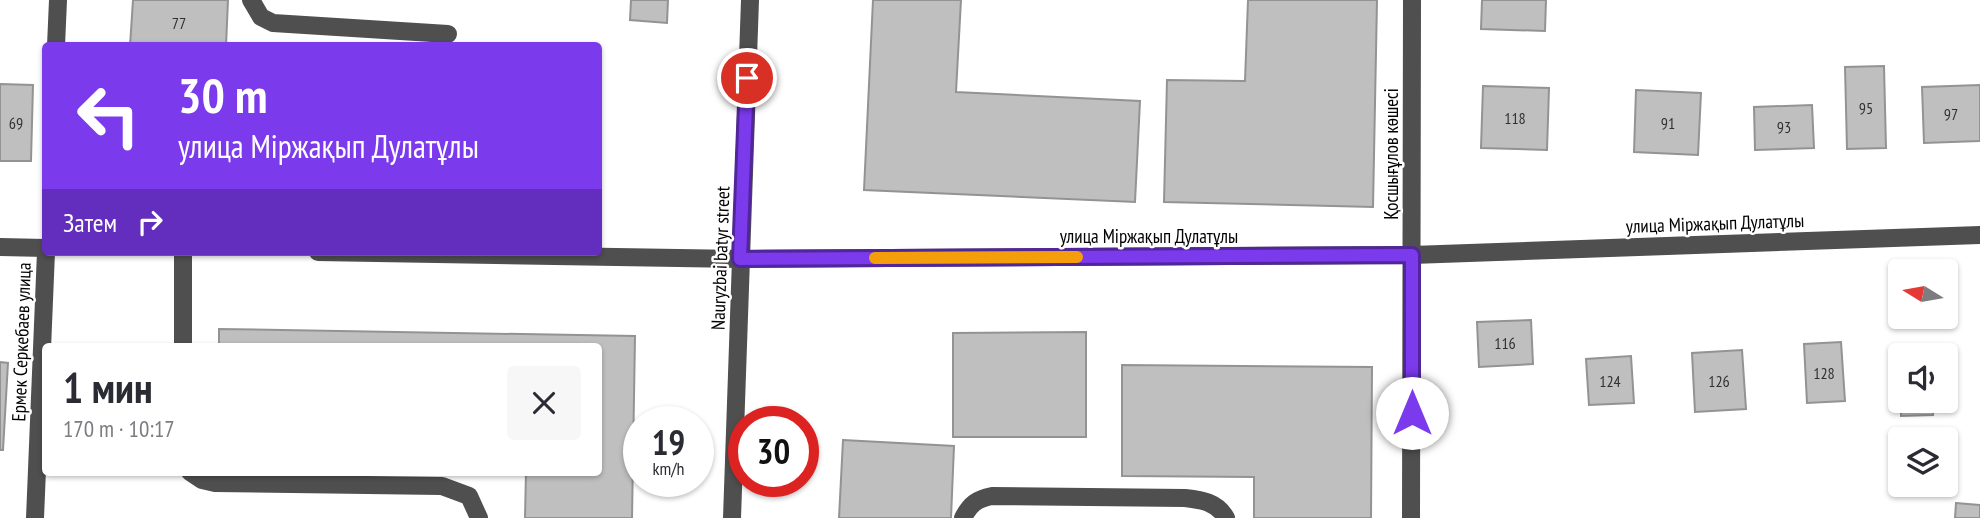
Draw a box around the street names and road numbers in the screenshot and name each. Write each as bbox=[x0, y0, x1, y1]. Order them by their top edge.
street label: Қосшығұлов көшесі bbox=[1379, 88, 1403, 220]
street label: Nauryzbai batyr street bbox=[705, 185, 735, 330]
street label: улица Міржақып Дулатұлы bbox=[1625, 208, 1805, 238]
street label: улица Міржақып Дулатұлы bbox=[1060, 224, 1238, 248]
street label: Ермек Серкебаев улица bbox=[6, 262, 36, 422]

